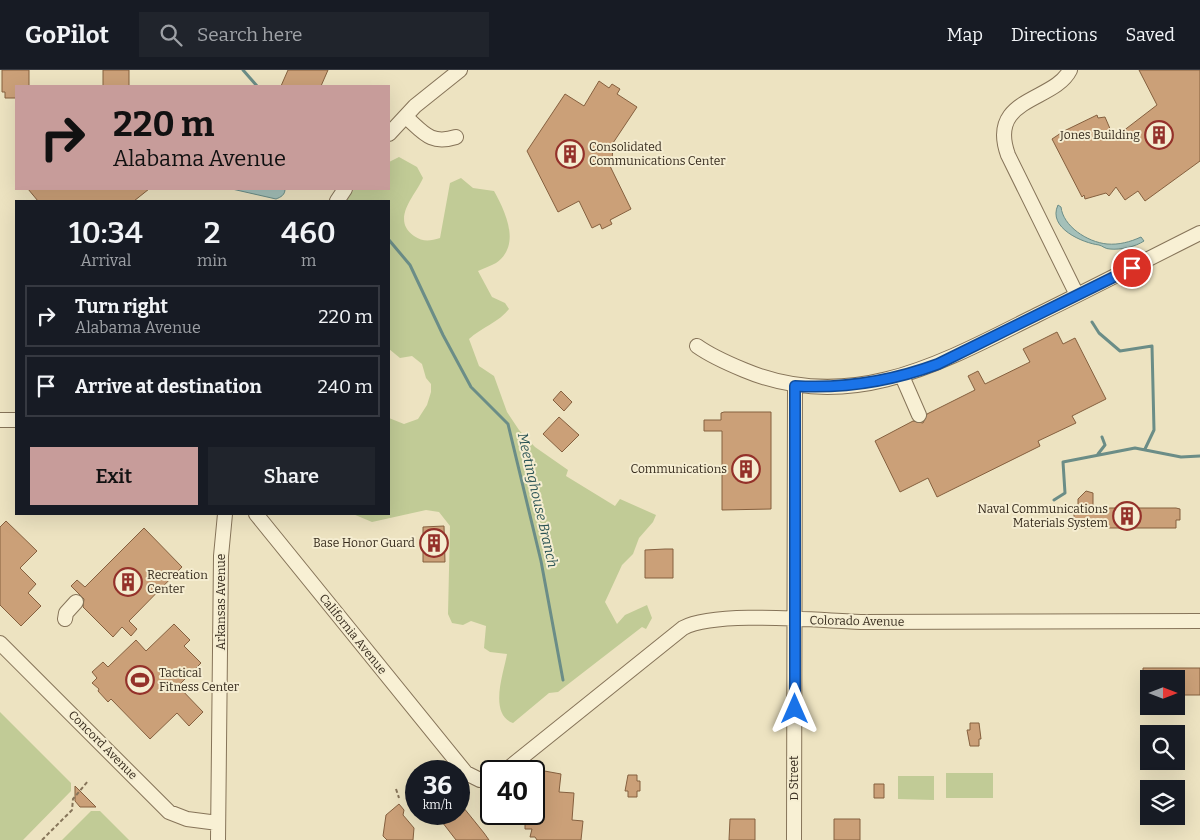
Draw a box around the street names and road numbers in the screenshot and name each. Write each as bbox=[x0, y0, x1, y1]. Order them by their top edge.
street label: Arkansas Avenue bbox=[214, 554, 228, 650]
street label: California Avenue bbox=[316, 591, 390, 677]
street label: Colorado Avenue bbox=[810, 613, 904, 629]
street label: Concord Avenue bbox=[66, 708, 140, 782]
street label: D Street bbox=[787, 755, 801, 800]

